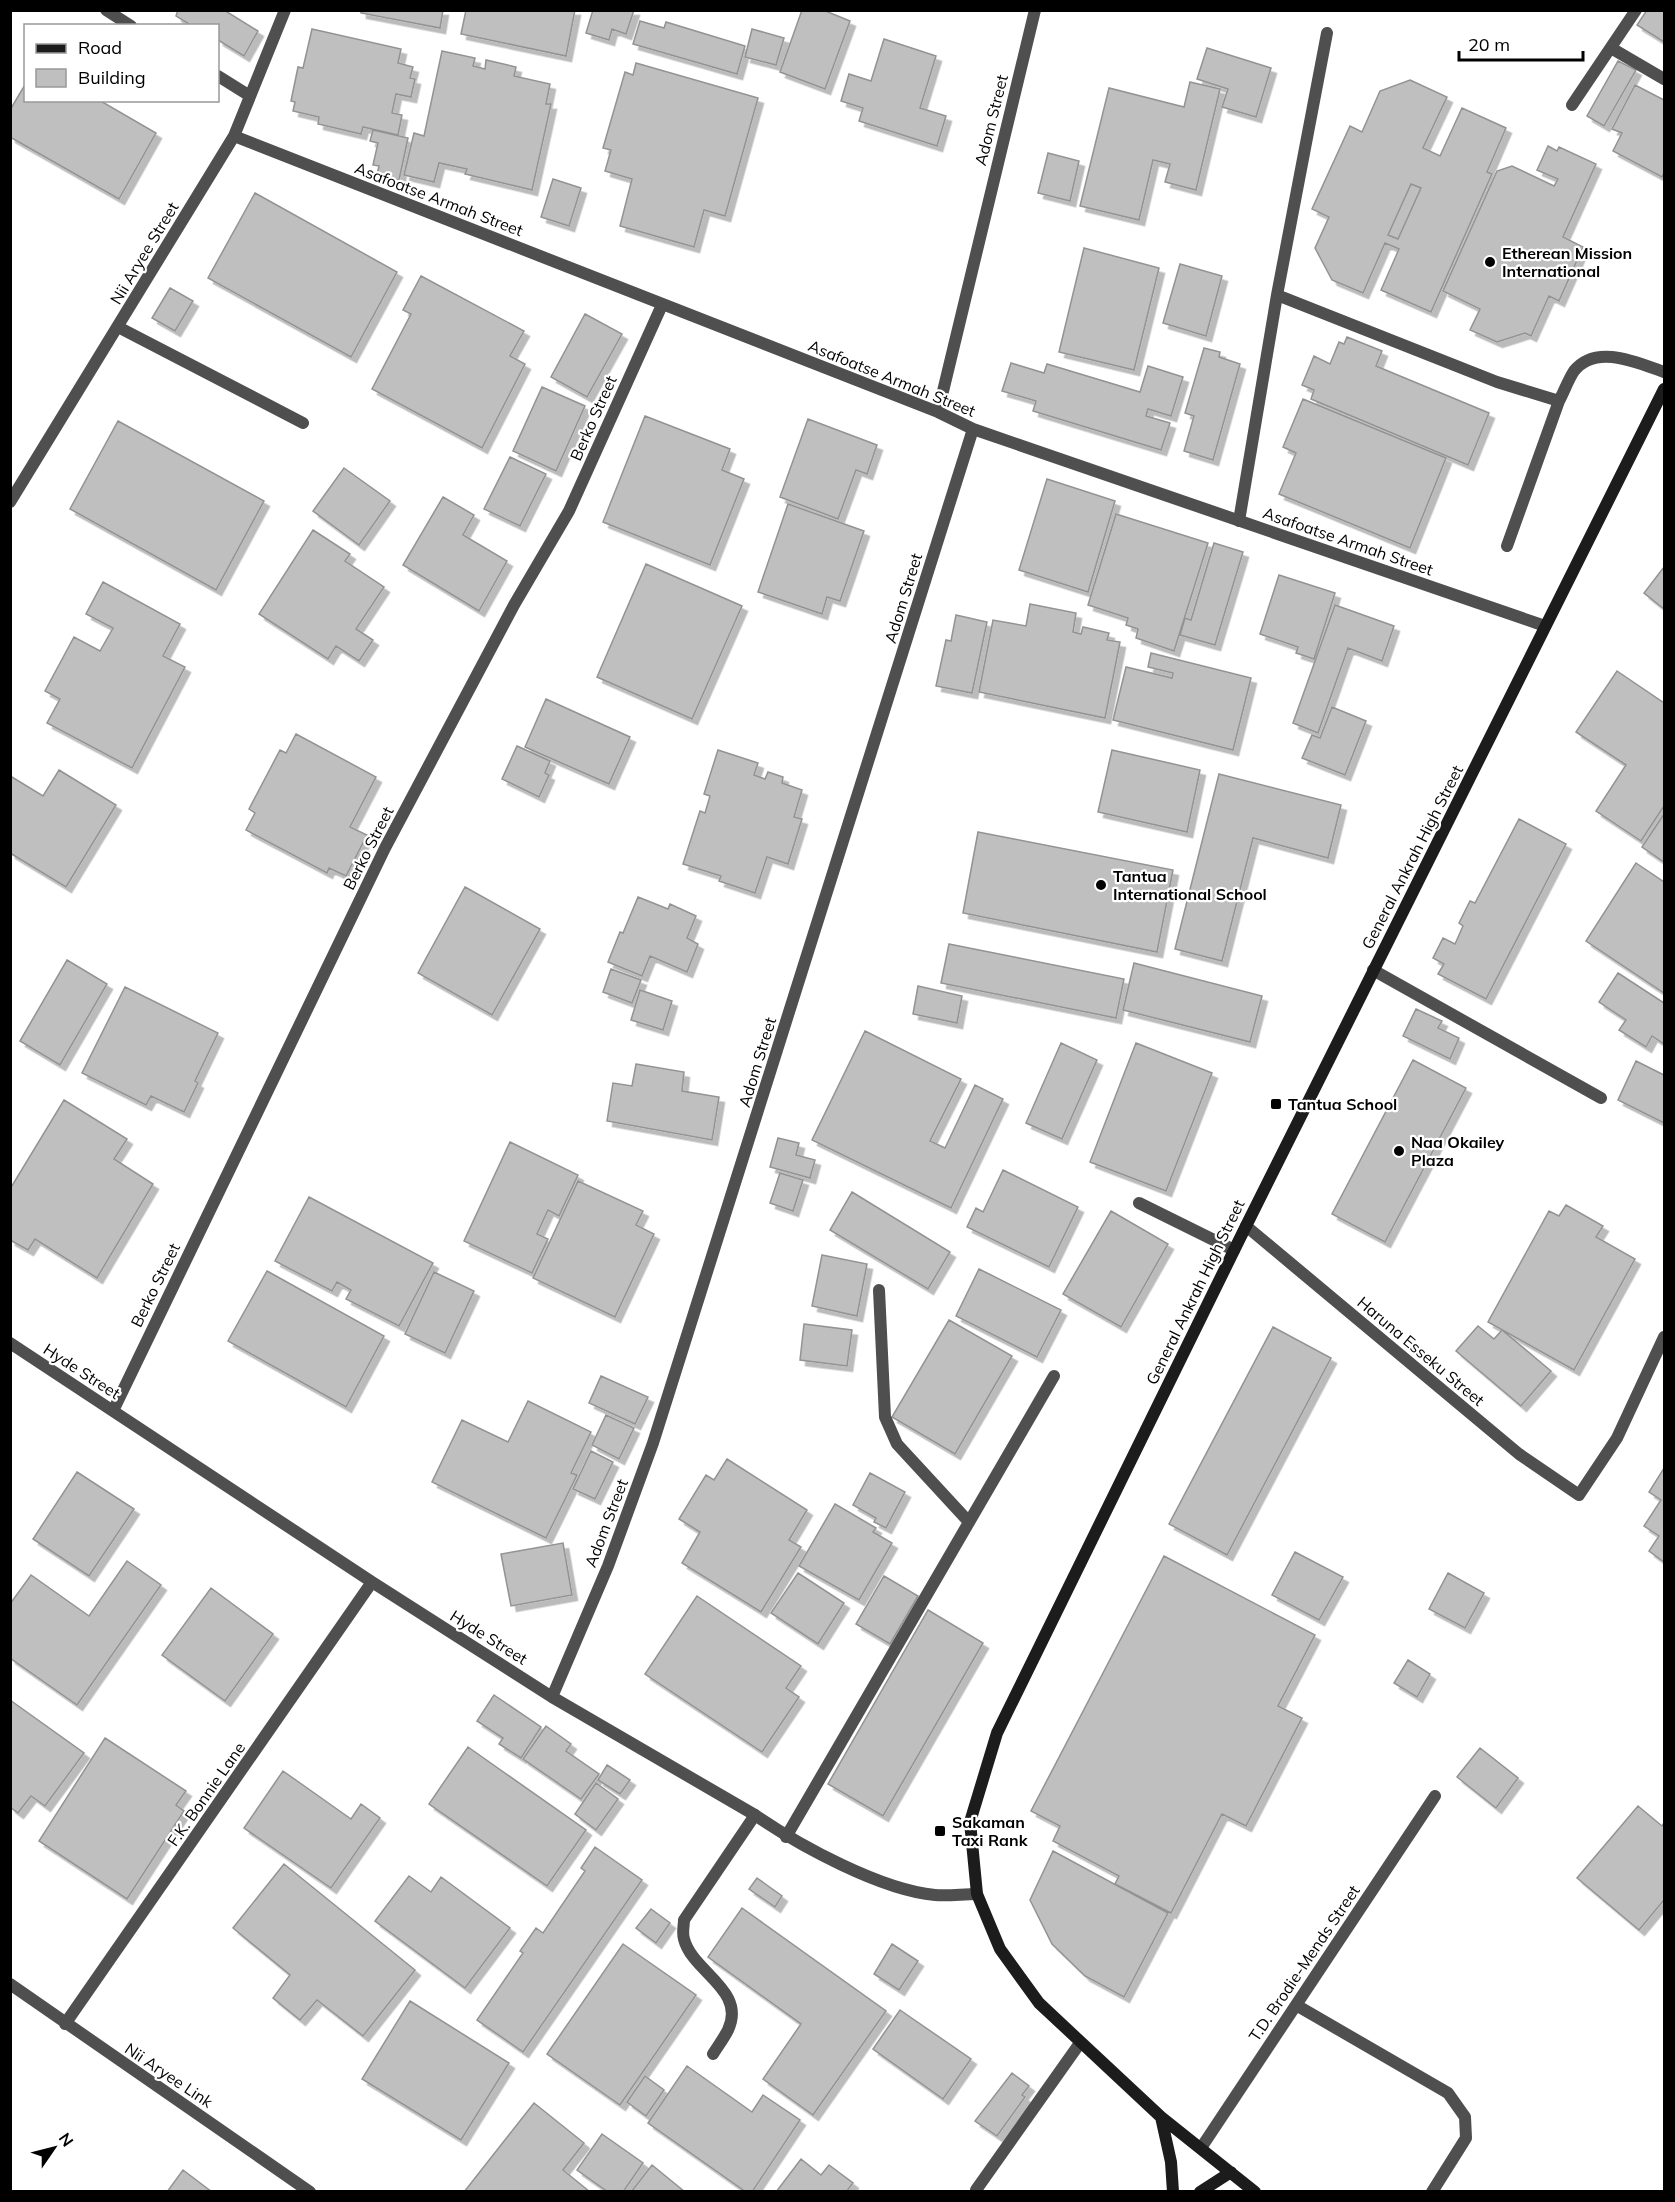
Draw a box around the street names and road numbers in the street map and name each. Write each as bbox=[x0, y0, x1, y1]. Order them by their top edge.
street label: Adom Street bbox=[970, 72, 1012, 167]
street label: Asafoatse Armah Street bbox=[352, 158, 526, 240]
street label: Nii Aryee Street bbox=[106, 198, 183, 308]
street label: Asafoatse Armah Street bbox=[805, 335, 979, 421]
street label: Berko Street bbox=[565, 372, 621, 464]
street label: Asafoatse Armah Street bbox=[1260, 502, 1436, 580]
street label: Adom Street bbox=[880, 550, 926, 645]
street label: General Ankrah High Street bbox=[1357, 761, 1467, 952]
street label: Berko Street bbox=[338, 803, 398, 893]
street label: Adom Street bbox=[734, 1014, 780, 1109]
street label: General Ankrah High Street bbox=[1141, 1196, 1249, 1388]
street label: Berko Street bbox=[126, 1239, 184, 1330]
street label: Haruna Esseku Street bbox=[1353, 1292, 1489, 1410]
street label: Hyde Street bbox=[40, 1339, 124, 1403]
street label: Adom Street bbox=[580, 1476, 632, 1570]
street label: Hyde Street bbox=[447, 1605, 532, 1669]
street label: F.K. Bonnie Lane bbox=[163, 1738, 249, 1850]
street label: T.D. Brodie-Mends Street bbox=[1244, 1881, 1364, 2045]
street label: Nii Aryee Link bbox=[121, 2038, 217, 2112]

